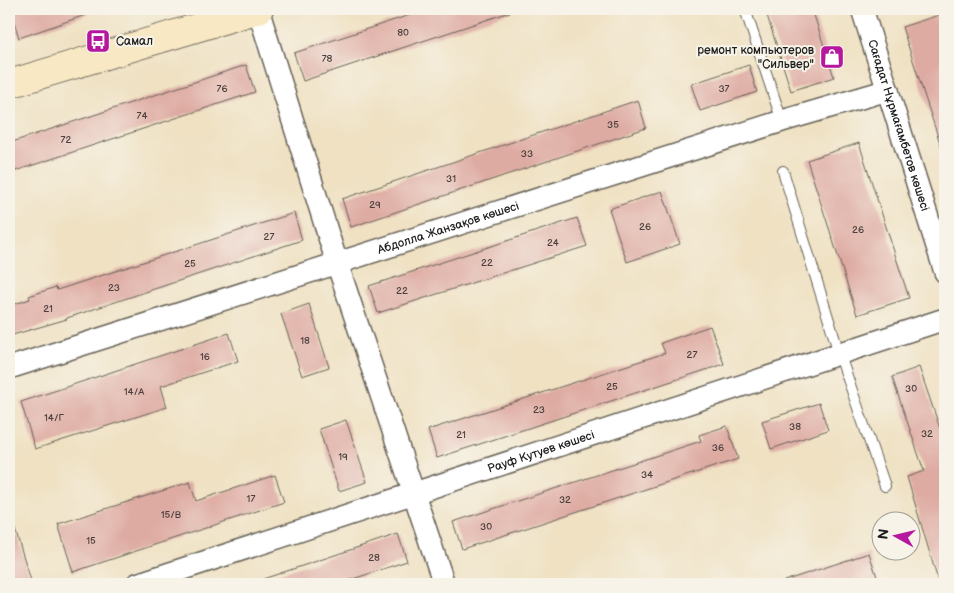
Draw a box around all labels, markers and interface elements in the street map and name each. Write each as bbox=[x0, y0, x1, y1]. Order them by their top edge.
house number: 80 bbox=[397, 27, 409, 39]
bus stop icon: Самал bbox=[85, 28, 111, 54]
place label: Самал bbox=[116, 34, 153, 49]
street label: Сағадат Нұрмағамбетов көшесі bbox=[864, 38, 932, 213]
place label: ремонт компьютеров "Сильвер" bbox=[697, 43, 815, 72]
shop icon: ремонт компьютеров "Сильвер" bbox=[819, 44, 845, 70]
house number: 78 bbox=[322, 53, 333, 65]
house number: 76 bbox=[216, 83, 228, 95]
house number: 37 bbox=[718, 83, 730, 95]
house number: 74 bbox=[136, 110, 148, 122]
house number: 35 bbox=[607, 119, 619, 131]
house number: 72 bbox=[61, 134, 72, 146]
house number: 33 bbox=[521, 148, 533, 160]
house number: 31 bbox=[446, 173, 456, 185]
street label: Абдолла Жанзақов көшесі bbox=[375, 198, 521, 258]
house number: 29 bbox=[369, 199, 381, 211]
house number: 26 bbox=[639, 221, 651, 233]
house number: 26 bbox=[852, 224, 864, 236]
house number: 27 bbox=[264, 231, 274, 243]
house number: 24 bbox=[547, 237, 559, 249]
house number: 22 bbox=[481, 257, 493, 269]
house number: 25 bbox=[184, 258, 196, 270]
house number: 23 bbox=[108, 282, 120, 294]
house number: 22 bbox=[396, 285, 408, 297]
house number: 21 bbox=[43, 303, 53, 315]
house number: 18 bbox=[300, 335, 310, 347]
house number: 27 bbox=[687, 349, 697, 361]
house number: 16 bbox=[200, 351, 210, 363]
house number: 25 bbox=[606, 381, 618, 393]
house number: 30 bbox=[905, 383, 917, 395]
house number: 14/А bbox=[124, 386, 145, 398]
house number: 23 bbox=[533, 404, 545, 416]
house number: 14/Г bbox=[44, 412, 64, 424]
house number: 38 bbox=[789, 421, 801, 433]
street label: Рауф Кутуев көшесі bbox=[486, 427, 597, 477]
house number: 32 bbox=[921, 428, 933, 440]
house number: 21 bbox=[456, 429, 466, 441]
house number: 36 bbox=[712, 442, 724, 454]
house number: 19 bbox=[338, 451, 348, 463]
house number: 34 bbox=[641, 469, 653, 481]
house number: 17 bbox=[247, 493, 255, 505]
house number: 32 bbox=[559, 494, 571, 506]
house number: 15/В bbox=[161, 509, 182, 521]
north arrow bbox=[872, 510, 922, 560]
house number: 30 bbox=[480, 521, 492, 533]
text: N bbox=[874, 528, 893, 541]
house number: 15 bbox=[86, 535, 96, 547]
house number: 28 bbox=[368, 552, 380, 564]

